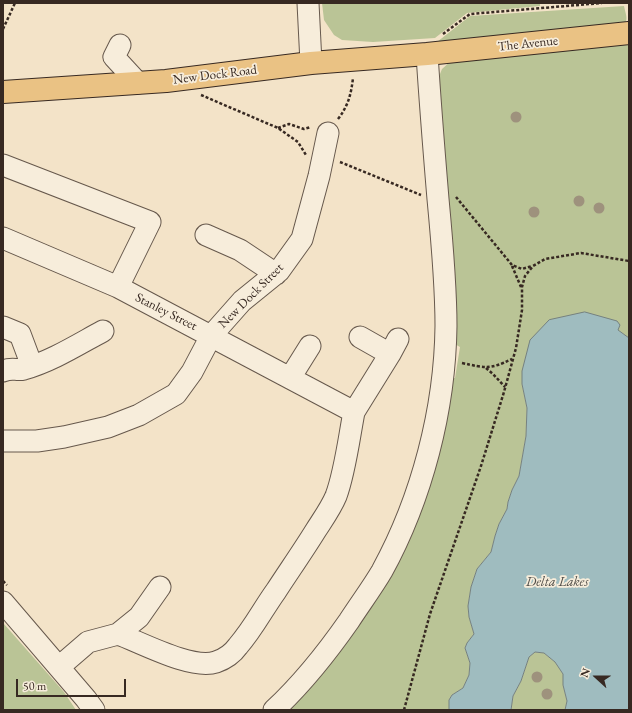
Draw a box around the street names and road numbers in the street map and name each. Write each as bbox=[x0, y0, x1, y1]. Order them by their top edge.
street label: The Avenue bbox=[497, 33, 559, 55]
street label: New Dock Road bbox=[172, 62, 258, 88]
street label: New Dock Street bbox=[215, 260, 287, 332]
street label: Stanley Street bbox=[133, 290, 199, 334]

